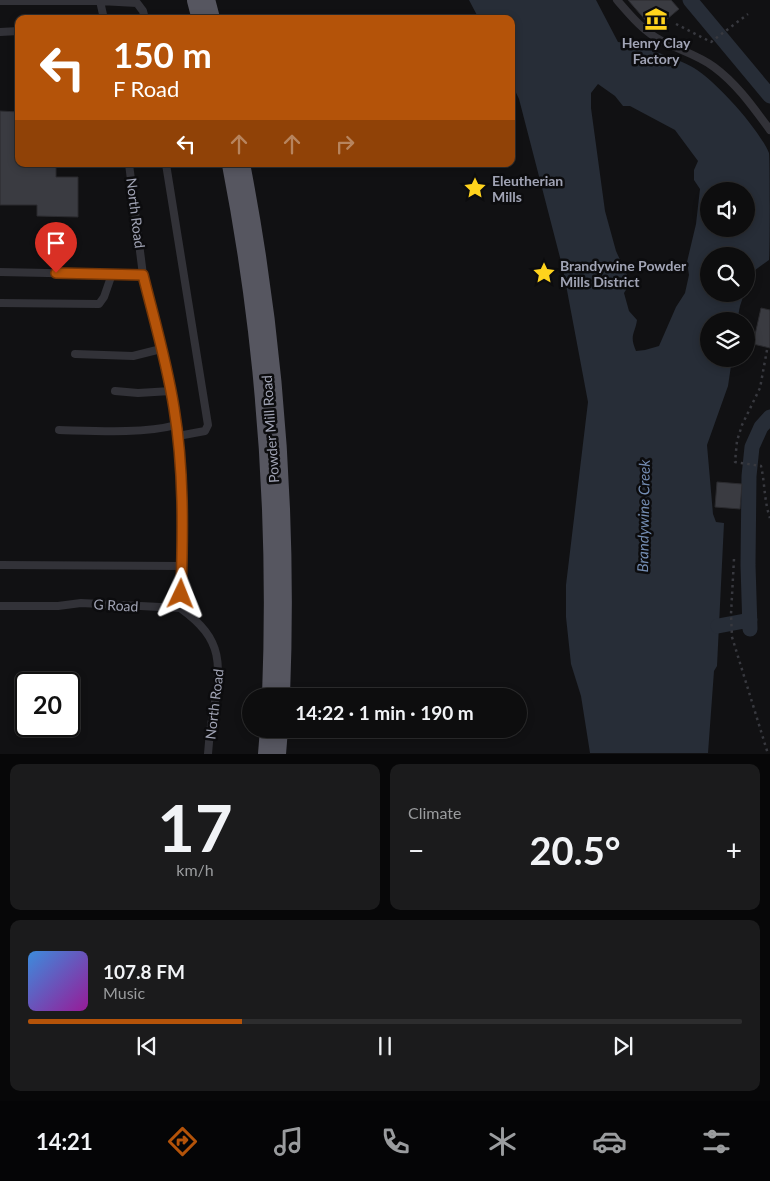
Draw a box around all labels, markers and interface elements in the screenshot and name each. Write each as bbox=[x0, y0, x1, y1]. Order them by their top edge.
museum icon: Henry Clay Factory bbox=[643, 6, 669, 32]
text: 150 m bbox=[113, 33, 212, 75]
place label: Henry Clay Factory bbox=[622, 34, 691, 67]
icon: left bbox=[30, 35, 95, 100]
text: F Road bbox=[113, 75, 179, 102]
icon: left bbox=[172, 130, 200, 158]
icon: ahead bbox=[225, 130, 253, 158]
icon: ahead bbox=[278, 130, 306, 158]
icon: right bbox=[331, 130, 359, 158]
place label: Eleutherian Mills bbox=[492, 172, 563, 205]
place icon: Eleutherian Mills bbox=[462, 175, 488, 201]
street label: North Road bbox=[123, 177, 149, 249]
map controls bbox=[700, 182, 755, 367]
button: sound bbox=[700, 182, 755, 237]
pin bbox=[35, 222, 77, 273]
icon: arrive bbox=[42, 229, 70, 257]
button: search bbox=[700, 247, 755, 302]
place label: Brandywine Powder Mills District bbox=[560, 257, 687, 290]
place icon: Brandywine Powder Mills District bbox=[531, 260, 557, 286]
button: layers bbox=[700, 312, 755, 367]
street label: Powder Mill Road bbox=[258, 375, 282, 483]
water label: Brandywine Creek bbox=[633, 459, 653, 573]
position arrow bbox=[154, 567, 206, 619]
street label: G Road bbox=[93, 595, 139, 615]
street label: North Road bbox=[201, 668, 227, 740]
speed limit sign: 20 bbox=[15, 672, 80, 737]
text: 14:22 · 1 min · 190 m bbox=[295, 701, 474, 724]
text: 17 bbox=[157, 788, 233, 866]
text: Climate bbox=[408, 803, 461, 822]
text: 20.5° bbox=[530, 827, 620, 873]
text: − bbox=[408, 833, 424, 867]
text: + bbox=[726, 833, 742, 867]
text: km/h bbox=[176, 860, 214, 879]
text: 107.8 FM bbox=[103, 960, 185, 983]
text: Music bbox=[103, 983, 145, 1002]
icon: previous bbox=[133, 1032, 161, 1060]
icon: pause bbox=[371, 1032, 399, 1060]
icon: next bbox=[609, 1032, 637, 1060]
icon: directions bbox=[165, 1124, 200, 1159]
icon: music bbox=[271, 1124, 306, 1159]
icon: phone bbox=[378, 1124, 413, 1159]
icon: climate bbox=[485, 1124, 520, 1159]
icon: car bbox=[592, 1124, 627, 1159]
icon: filters bbox=[699, 1124, 734, 1159]
text: 14:21 bbox=[36, 1128, 93, 1155]

